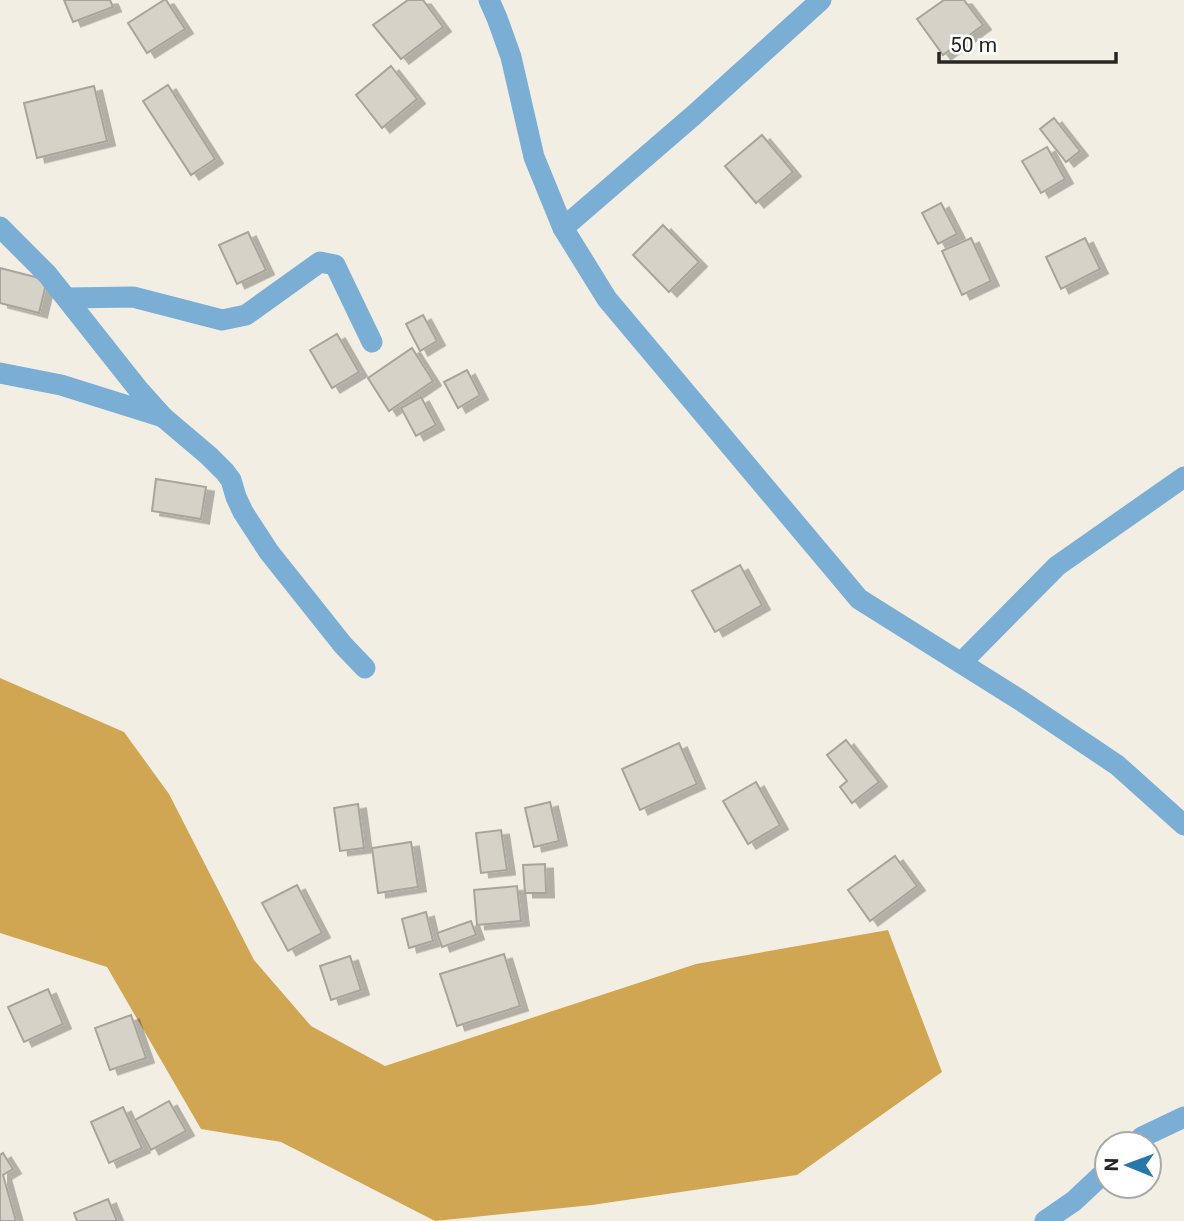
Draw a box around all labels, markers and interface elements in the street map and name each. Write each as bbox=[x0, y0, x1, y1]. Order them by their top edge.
scale bar bbox=[939, 21, 1116, 65]
text: 50 m bbox=[950, 33, 997, 57]
north arrow bbox=[1093, 1130, 1163, 1200]
text: N bbox=[1100, 1158, 1123, 1172]

